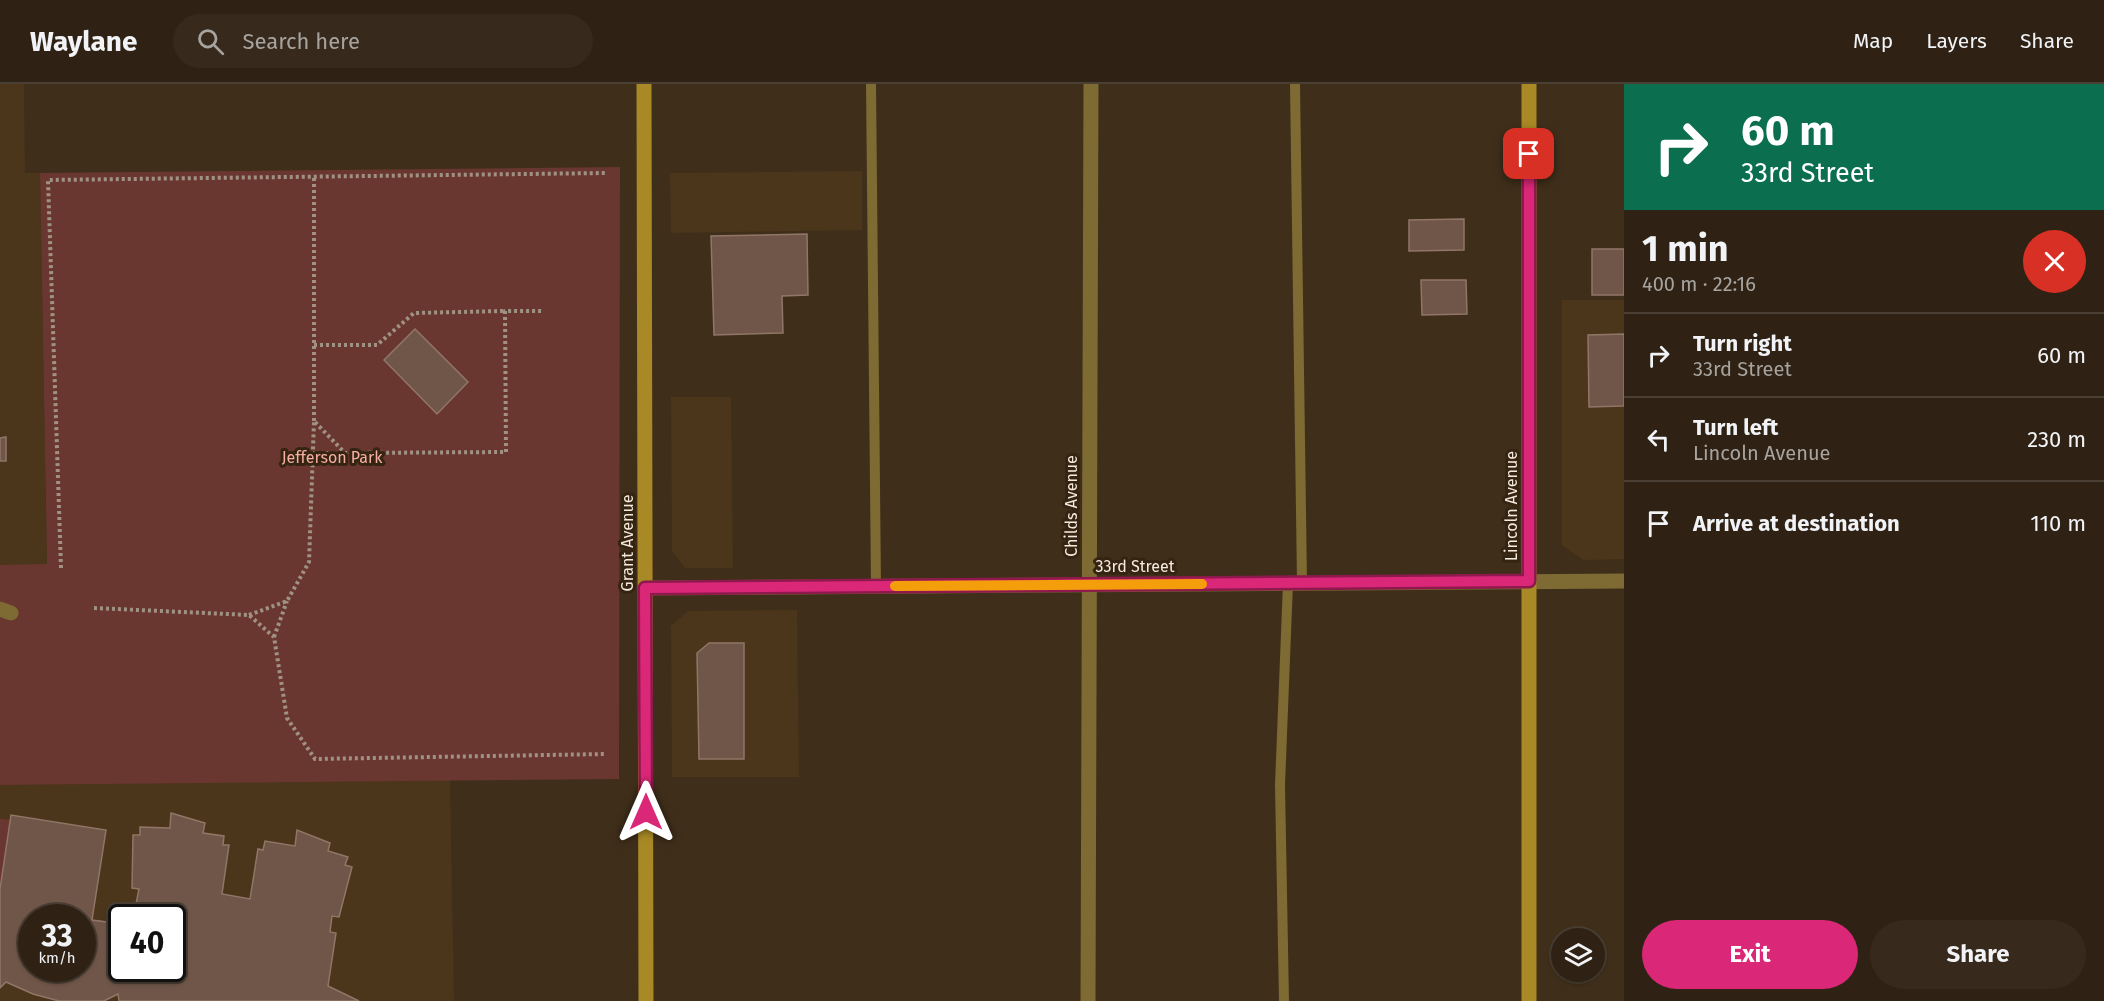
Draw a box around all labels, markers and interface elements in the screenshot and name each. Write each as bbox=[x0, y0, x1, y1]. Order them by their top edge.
search box bbox=[173, 14, 593, 68]
text: Waylane bbox=[30, 25, 137, 58]
icon: search bbox=[194, 25, 227, 58]
text: Search here bbox=[242, 28, 360, 55]
text: Map bbox=[1853, 28, 1893, 54]
text: Layers bbox=[1926, 28, 1987, 54]
text: Share bbox=[2020, 28, 2074, 54]
text: 60 m bbox=[1741, 106, 1835, 156]
icon: right bbox=[1642, 108, 1720, 186]
pin bbox=[1503, 128, 1554, 179]
icon: arrive bbox=[1512, 137, 1545, 170]
text: 33rd Street bbox=[1741, 157, 1874, 189]
text: 1 min bbox=[1642, 227, 1729, 271]
button: close bbox=[2023, 230, 2086, 293]
text: 400 m · 22:16 bbox=[1642, 272, 1756, 296]
text: Turn right bbox=[1693, 330, 1792, 357]
icon: right bbox=[1642, 339, 1675, 372]
text: 60 m bbox=[2037, 342, 2086, 369]
text: 33rd Street bbox=[1693, 357, 1792, 381]
text: Turn left bbox=[1693, 414, 1778, 441]
icon: left bbox=[1642, 423, 1675, 456]
text: 230 m bbox=[2027, 426, 2086, 453]
text: Lincoln Avenue bbox=[1693, 441, 1830, 465]
park label: Jefferson Park bbox=[282, 448, 383, 467]
street label: Lincoln Avenue bbox=[1502, 451, 1521, 561]
street label: Childs Avenue bbox=[1062, 455, 1081, 557]
street label: Grant Avenue bbox=[618, 495, 637, 591]
icon: arrive bbox=[1642, 507, 1675, 540]
text: Arrive at destination bbox=[1693, 510, 1900, 537]
text: 110 m bbox=[2030, 510, 2086, 537]
street label: 33rd Street bbox=[1096, 557, 1175, 576]
position arrow bbox=[614, 780, 678, 844]
speed limit sign: 40 bbox=[108, 904, 186, 982]
text: 33 bbox=[41, 918, 73, 954]
button: Exit bbox=[1642, 920, 1858, 989]
button: Share bbox=[1870, 920, 2086, 989]
map controls bbox=[1551, 928, 1605, 982]
button: layers bbox=[1551, 928, 1605, 982]
text: km/h bbox=[38, 949, 76, 967]

